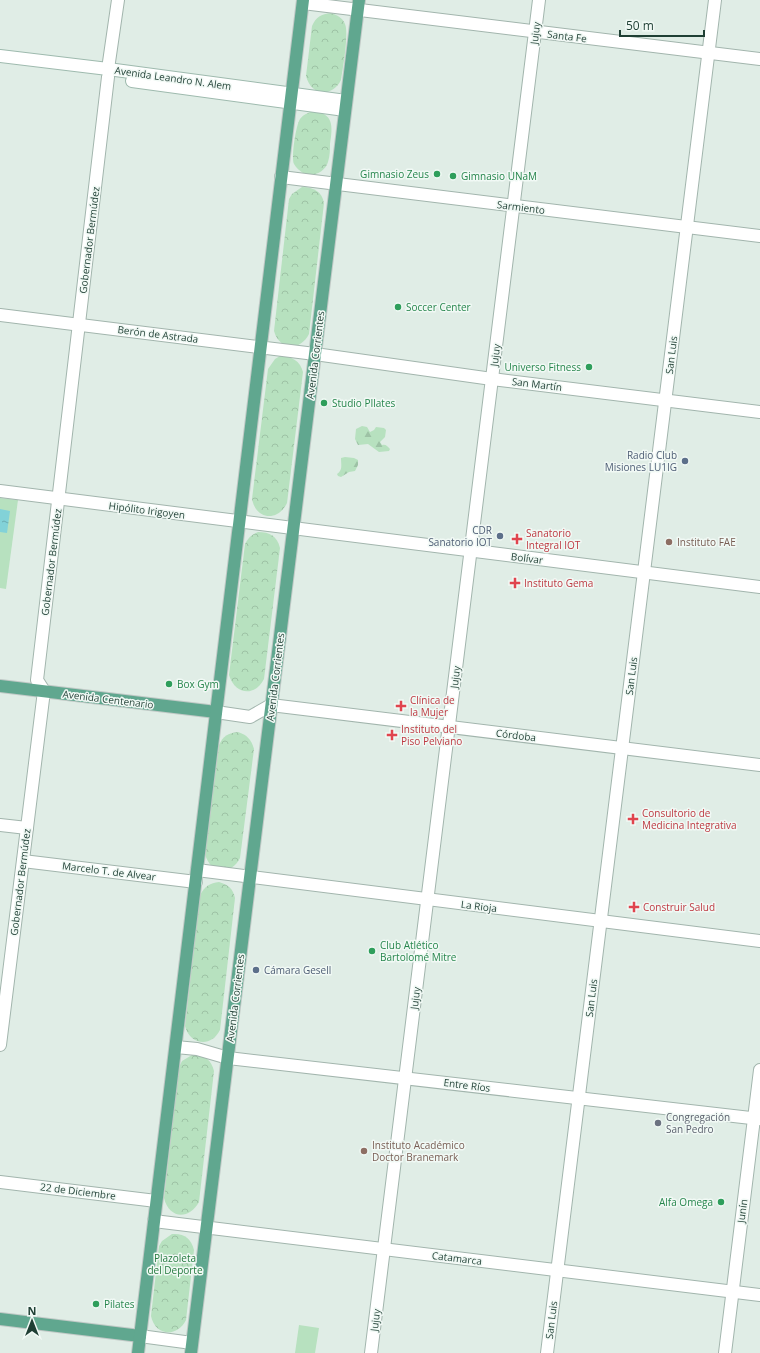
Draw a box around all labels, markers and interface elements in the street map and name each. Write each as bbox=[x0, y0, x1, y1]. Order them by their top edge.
scale bar bbox=[620, 12, 704, 38]
text: 50 m bbox=[626, 17, 654, 34]
street label: Jujuy bbox=[527, 20, 543, 46]
street label: Santa Fe bbox=[546, 27, 588, 45]
street label: Avenida Leandro N. Alem bbox=[114, 63, 232, 93]
place label: Gimnasio Zeus bbox=[360, 167, 429, 181]
marker: Gimnasio Zeus bbox=[432, 169, 442, 179]
place label: Gimnasio UNaM bbox=[461, 169, 537, 183]
marker: Gimnasio UNaM bbox=[448, 171, 458, 181]
street label: Gobernador Bermúdez bbox=[75, 185, 103, 294]
street label: Sarmiento bbox=[496, 197, 546, 217]
place label: Soccer Center bbox=[406, 300, 471, 314]
marker: Soccer Center bbox=[393, 302, 403, 312]
street label: Avenida Corrientes bbox=[303, 310, 327, 400]
street label: Berón de Astrada bbox=[117, 322, 199, 346]
street label: San Luis bbox=[662, 335, 680, 375]
street label: Jujuy bbox=[487, 342, 503, 368]
place label: Universo Fitness bbox=[504, 360, 581, 374]
marker: Universo Fitness bbox=[584, 362, 594, 372]
street label: San Martín bbox=[511, 374, 563, 394]
place label: Studio PIlates bbox=[332, 396, 396, 410]
marker: Studio PIlates bbox=[319, 398, 329, 408]
place label: Radio Club Misiones LU1IG bbox=[605, 448, 677, 474]
marker: Radio Club Misiones LU1IG bbox=[680, 456, 690, 466]
street label: Hipólito Irigoyen bbox=[108, 498, 186, 522]
street label: Gobernador Bermúdez bbox=[37, 507, 65, 616]
place label: CDR Sanatorio IOT bbox=[428, 523, 492, 549]
place label: Sanatorio Integral IOT bbox=[526, 526, 581, 552]
marker: CDR Sanatorio IOT bbox=[495, 531, 505, 541]
marker: Sanatorio Integral IOT bbox=[511, 533, 523, 545]
place label: Instituto FAE bbox=[677, 535, 736, 549]
marker: Instituto FAE bbox=[664, 537, 674, 547]
street label: Bolívar bbox=[510, 549, 544, 567]
place label: Instituto Gema bbox=[524, 576, 593, 590]
marker: Instituto Gema bbox=[509, 577, 521, 589]
street label: Avenida Corrientes bbox=[263, 632, 287, 722]
street label: San Luis bbox=[622, 656, 640, 696]
street label: Jujuy bbox=[447, 664, 463, 690]
place label: Box Gym bbox=[177, 677, 219, 691]
marker: Box Gym bbox=[164, 679, 174, 689]
street label: Avenida Centenario bbox=[62, 686, 154, 712]
place label: Clínica de la Mujer bbox=[410, 693, 455, 719]
marker: Clínica de la Mujer bbox=[395, 700, 407, 712]
place label: Instituto del Piso Pelviano bbox=[401, 722, 462, 748]
street label: Córdoba bbox=[495, 726, 537, 744]
marker: Instituto del Piso Pelviano bbox=[386, 729, 398, 741]
place label: Consultorio de Medicina Integrativa bbox=[642, 806, 737, 832]
marker: Consultorio de Medicina Integrativa bbox=[627, 813, 639, 825]
street label: Gobernador Bermúdez bbox=[6, 827, 34, 936]
street label: Marcelo T. de Alvear bbox=[61, 858, 157, 884]
street label: La Rioja bbox=[460, 897, 498, 915]
place label: Construir Salud bbox=[643, 900, 715, 914]
marker: Construir Salud bbox=[628, 901, 640, 913]
place label: Club Atlético Bartolomé Mitre bbox=[380, 938, 457, 964]
marker: Club Atlético Bartolomé Mitre bbox=[367, 946, 377, 956]
street label: Avenida Corrientes bbox=[223, 953, 247, 1043]
place label: Cámara Gesell bbox=[264, 963, 331, 977]
marker: Cámara Gesell bbox=[251, 965, 261, 975]
street label: San Luis bbox=[582, 978, 600, 1018]
street label: Jujuy bbox=[407, 985, 423, 1011]
street label: Entre Ríos bbox=[443, 1075, 491, 1095]
place label: Congregación San Pedro bbox=[666, 1110, 730, 1136]
marker: Congregación San Pedro bbox=[653, 1118, 663, 1128]
place label: Instituto Académico Doctor Branemark bbox=[372, 1138, 465, 1164]
marker: Instituto Académico Doctor Branemark bbox=[359, 1146, 369, 1156]
street label: 22 de Diciembre bbox=[39, 1179, 117, 1203]
place label: Alfa Omega bbox=[659, 1195, 713, 1209]
marker: Alfa Omega bbox=[716, 1197, 726, 1207]
street label: Junín bbox=[733, 1198, 750, 1225]
street label: Catamarca bbox=[431, 1248, 483, 1268]
park label: Plazoleta del Deporte bbox=[147, 1251, 203, 1277]
place label: Pilates bbox=[104, 1297, 135, 1311]
marker: Pilates bbox=[91, 1299, 101, 1309]
street label: San Luis bbox=[542, 1300, 560, 1340]
north arrow bbox=[12, 1301, 52, 1341]
text: N bbox=[28, 1303, 36, 1318]
street label: Jujuy bbox=[367, 1307, 383, 1333]

